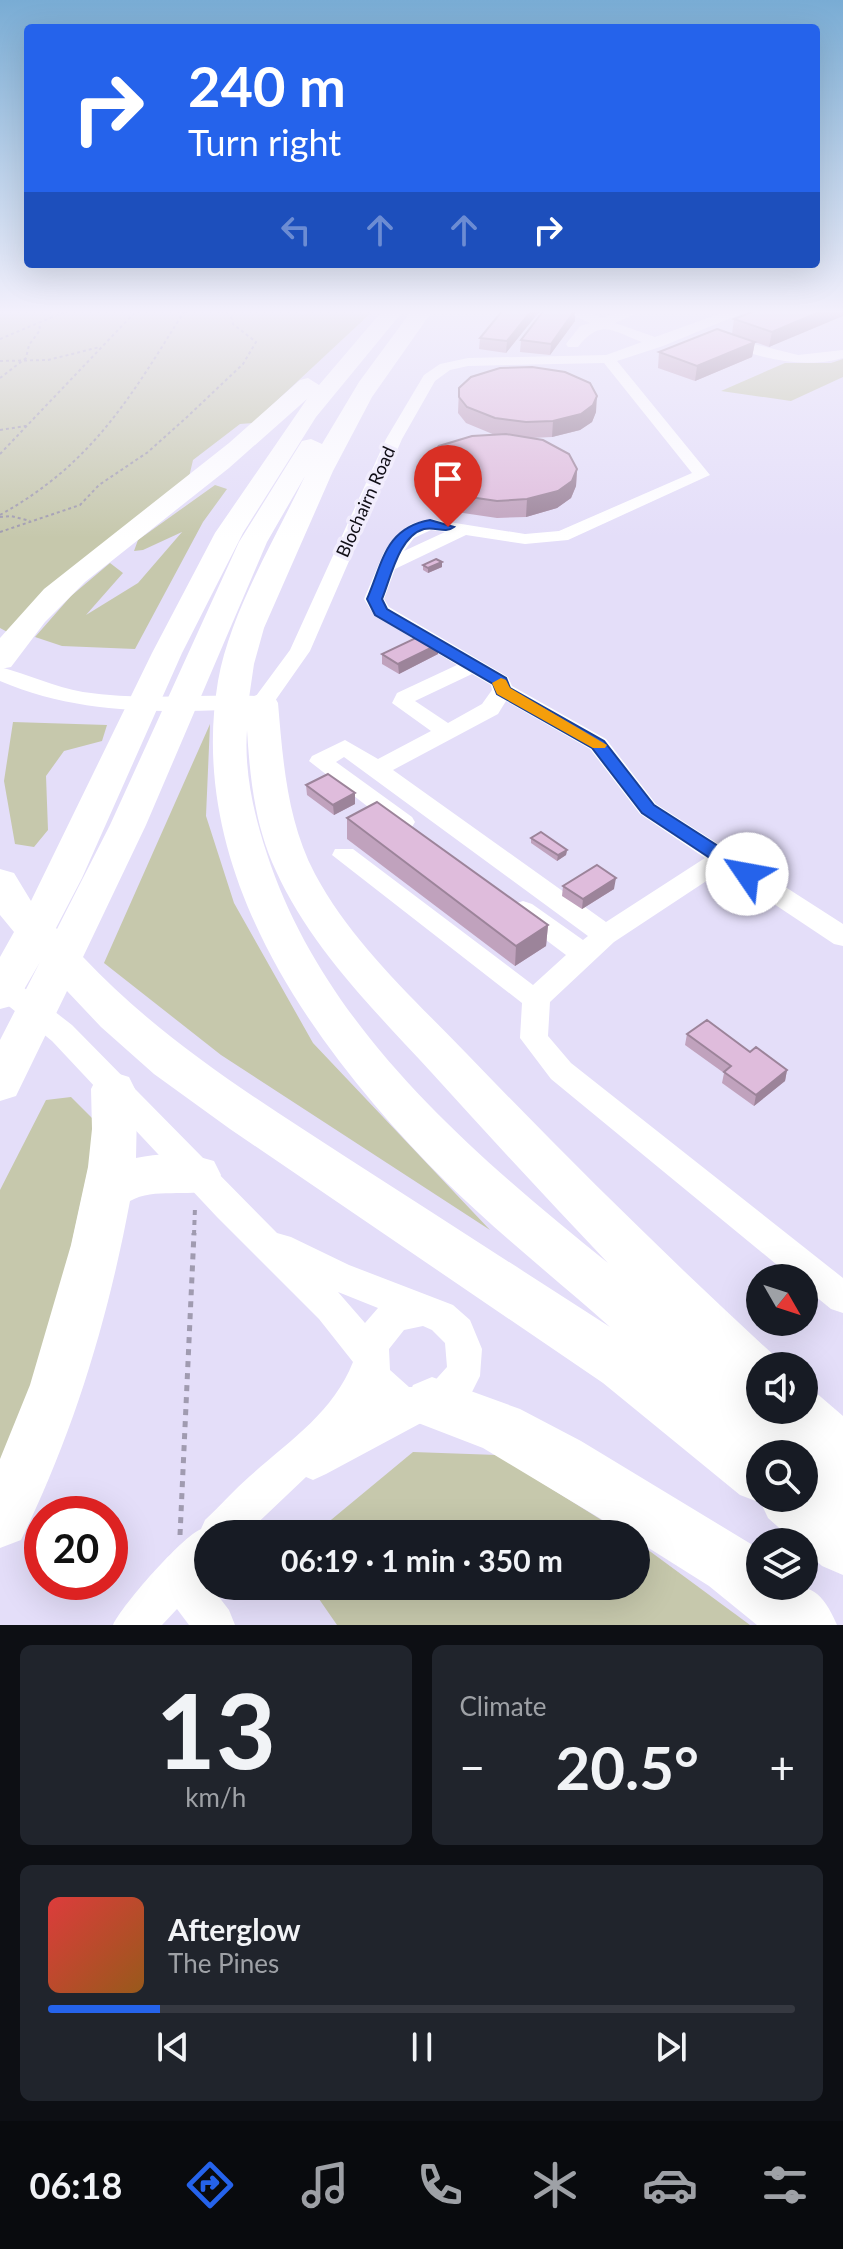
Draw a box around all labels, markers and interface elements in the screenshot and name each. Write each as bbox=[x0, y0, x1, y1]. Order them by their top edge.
text: 240 m bbox=[188, 52, 346, 119]
icon: right bbox=[56, 56, 160, 160]
text: Turn right bbox=[188, 120, 341, 164]
icon: left bbox=[274, 208, 318, 252]
icon: ahead bbox=[358, 208, 402, 252]
icon: ahead bbox=[442, 208, 486, 252]
icon: right bbox=[526, 208, 570, 252]
street label: Blochairn Road bbox=[331, 443, 399, 560]
pin bbox=[414, 445, 482, 527]
icon: arrive bbox=[426, 457, 470, 501]
position arrow bbox=[705, 832, 789, 916]
north arrow bbox=[746, 1264, 818, 1336]
map controls bbox=[746, 1264, 818, 1600]
button: sound bbox=[746, 1352, 818, 1424]
button: search bbox=[746, 1440, 818, 1512]
speed limit sign: 20 bbox=[24, 1496, 128, 1600]
button: layers bbox=[746, 1528, 818, 1600]
text: 06:19 · 1 min · 350 m bbox=[281, 1542, 563, 1578]
text: 13 bbox=[155, 1666, 276, 1791]
text: Climate bbox=[460, 1690, 546, 1722]
text: 20.5° bbox=[555, 1731, 699, 1803]
text: − bbox=[460, 1741, 485, 1793]
text: + bbox=[769, 1741, 795, 1793]
text: km/h bbox=[185, 1781, 246, 1813]
text: Afterglow bbox=[168, 1911, 301, 1947]
text: The Pines bbox=[168, 1947, 279, 1979]
icon: previous bbox=[151, 2025, 195, 2069]
icon: pause bbox=[400, 2025, 444, 2069]
icon: next bbox=[649, 2025, 693, 2069]
icon: directions bbox=[182, 2157, 238, 2213]
icon: music bbox=[297, 2157, 353, 2213]
icon: phone bbox=[412, 2157, 468, 2213]
icon: climate bbox=[527, 2157, 583, 2213]
icon: car bbox=[642, 2157, 698, 2213]
icon: filters bbox=[757, 2157, 813, 2213]
text: 06:18 bbox=[30, 2163, 122, 2207]

